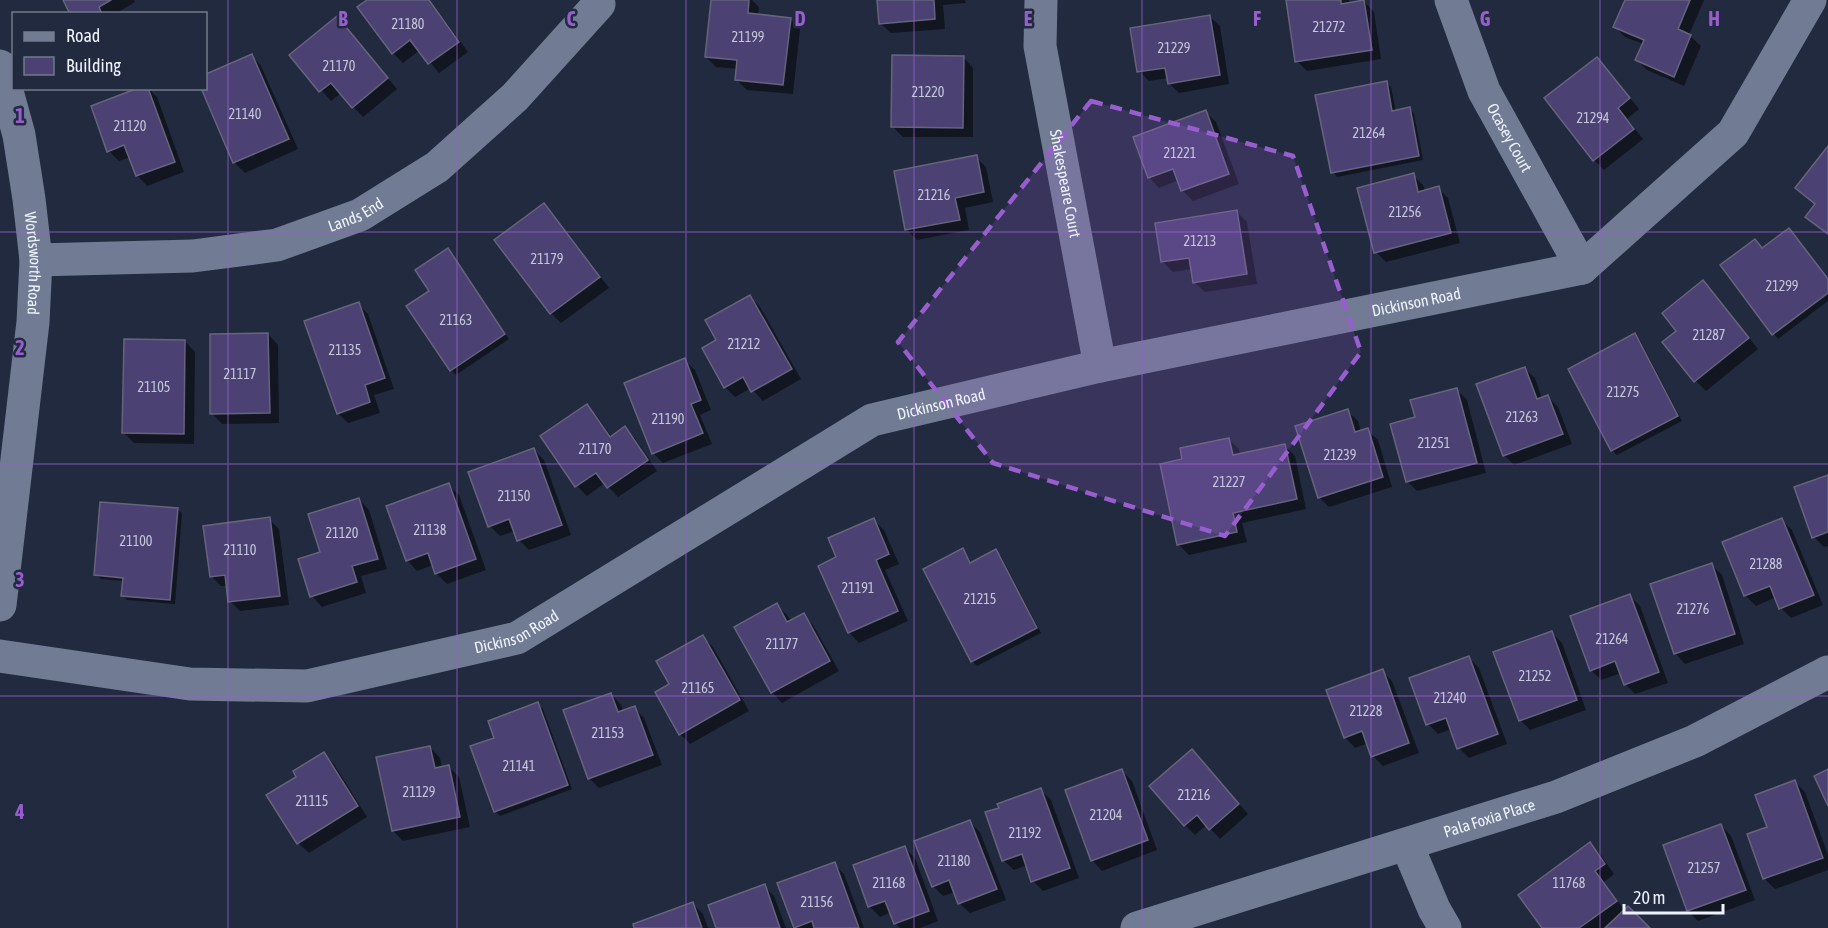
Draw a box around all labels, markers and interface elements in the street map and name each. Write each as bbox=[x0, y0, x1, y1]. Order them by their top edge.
text: B bbox=[338, 7, 348, 30]
text: C bbox=[567, 7, 576, 30]
text: D bbox=[794, 7, 806, 30]
text: E bbox=[1024, 7, 1033, 30]
text: F bbox=[1253, 7, 1261, 30]
text: G bbox=[1480, 7, 1491, 30]
text: H bbox=[1708, 7, 1720, 30]
legend bbox=[12, 12, 207, 90]
house number: 21180 bbox=[392, 16, 425, 32]
house number: 21272 bbox=[1313, 19, 1345, 35]
text: Road bbox=[66, 25, 100, 46]
house number: 21199 bbox=[732, 29, 764, 45]
house number: 21229 bbox=[1158, 40, 1190, 56]
text: Building bbox=[66, 55, 121, 76]
house number: 21170 bbox=[323, 58, 356, 74]
house number: 21220 bbox=[912, 84, 945, 100]
street label: Ocasey Court bbox=[1484, 100, 1536, 175]
text: 1 bbox=[15, 104, 25, 127]
house number: 21140 bbox=[229, 106, 262, 122]
house number: 21294 bbox=[1577, 110, 1610, 126]
house number: 21120 bbox=[114, 118, 147, 134]
house number: 21264 bbox=[1353, 125, 1386, 141]
street label: Shakespeare Court bbox=[1047, 128, 1085, 240]
house number: 21221 bbox=[1164, 145, 1196, 161]
house number: 21216 bbox=[918, 187, 951, 203]
street label: Lands End bbox=[325, 194, 386, 235]
house number: 21256 bbox=[1389, 204, 1422, 220]
street label: Wordsworth Road bbox=[22, 211, 45, 315]
house number: 21213 bbox=[1184, 233, 1216, 249]
house number: 21179 bbox=[531, 251, 563, 267]
house number: 21299 bbox=[1766, 278, 1798, 294]
street label: Dickinson Road bbox=[1370, 284, 1462, 320]
house number: 21163 bbox=[440, 312, 472, 328]
house number: 21287 bbox=[1693, 327, 1725, 343]
text: 2 bbox=[15, 336, 25, 359]
house number: 21212 bbox=[728, 336, 760, 352]
house number: 21135 bbox=[329, 342, 361, 358]
house number: 21117 bbox=[224, 366, 256, 382]
house number: 21105 bbox=[138, 379, 170, 395]
street label: Dickinson Road bbox=[895, 384, 987, 423]
house number: 21275 bbox=[1607, 384, 1639, 400]
house number: 21263 bbox=[1506, 409, 1538, 425]
house number: 21190 bbox=[652, 411, 685, 427]
house number: 21251 bbox=[1418, 435, 1450, 451]
house number: 21170 bbox=[579, 441, 612, 457]
house number: 21239 bbox=[1324, 447, 1356, 463]
house number: 21227 bbox=[1213, 474, 1245, 490]
house number: 21150 bbox=[498, 488, 531, 504]
house number: 21138 bbox=[414, 522, 447, 538]
house number: 21120 bbox=[326, 525, 359, 541]
house number: 21100 bbox=[120, 533, 153, 549]
house number: 21110 bbox=[224, 542, 257, 558]
house number: 21288 bbox=[1750, 556, 1783, 572]
text: 3 bbox=[15, 568, 25, 591]
house number: 21191 bbox=[842, 580, 874, 596]
house number: 21215 bbox=[964, 591, 996, 607]
house number: 21276 bbox=[1677, 601, 1710, 617]
street label: Dickinson Road bbox=[472, 606, 561, 657]
house number: 21264 bbox=[1596, 631, 1629, 647]
house number: 21177 bbox=[766, 636, 798, 652]
house number: 21252 bbox=[1519, 668, 1551, 684]
house number: 21165 bbox=[682, 680, 714, 696]
house number: 21240 bbox=[1434, 690, 1467, 706]
house number: 21228 bbox=[1350, 703, 1383, 719]
house number: 21153 bbox=[592, 725, 624, 741]
house number: 21141 bbox=[503, 758, 535, 774]
house number: 21129 bbox=[403, 784, 435, 800]
house number: 21216 bbox=[1178, 787, 1211, 803]
house number: 21115 bbox=[296, 793, 328, 809]
street label: Pala Foxia Place bbox=[1441, 795, 1537, 841]
text: 4 bbox=[14, 800, 25, 823]
house number: 21204 bbox=[1090, 807, 1123, 823]
house number: 21192 bbox=[1009, 825, 1041, 841]
house number: 21180 bbox=[938, 853, 971, 869]
house number: 21257 bbox=[1688, 860, 1720, 876]
house number: 21168 bbox=[873, 875, 906, 891]
house number: 11768 bbox=[1553, 875, 1586, 891]
scale bar bbox=[1624, 877, 1723, 915]
text: 20 m bbox=[1633, 887, 1665, 908]
house number: 21156 bbox=[801, 894, 834, 910]

